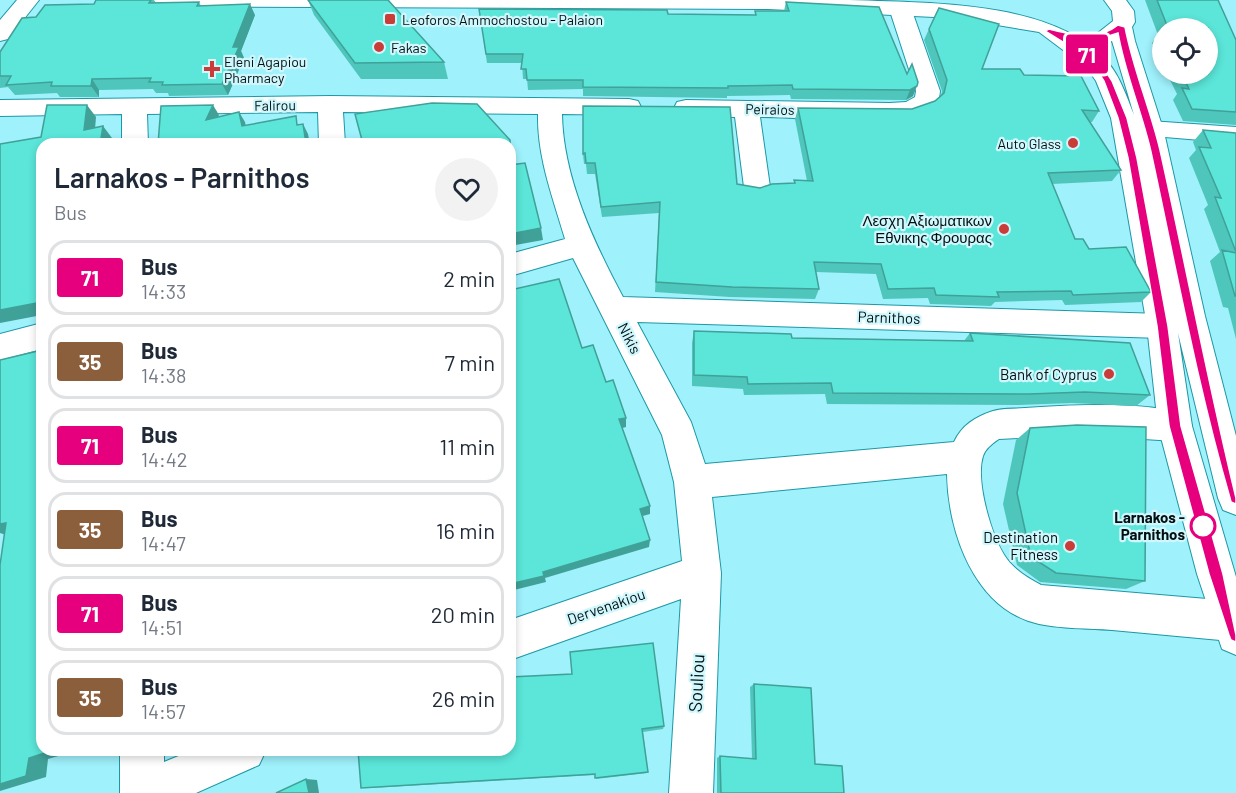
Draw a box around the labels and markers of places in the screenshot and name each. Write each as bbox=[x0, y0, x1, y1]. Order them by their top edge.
place label: Leoforos Ammochostou - Palaion bbox=[402, 11, 603, 28]
marker: Leoforos Ammochostou - Palaion bbox=[383, 12, 397, 26]
place label: Fakas bbox=[391, 39, 427, 56]
marker: Fakas bbox=[372, 40, 386, 54]
place label: Eleni Agapiou Pharmacy bbox=[224, 53, 306, 86]
marker: Eleni Agapiou Pharmacy bbox=[205, 62, 219, 76]
place label: Auto Glass bbox=[997, 135, 1061, 152]
marker: Auto Glass bbox=[1066, 136, 1080, 150]
place label: Λεσχη Αξιωματικων Εθνικης Φρουρας bbox=[862, 211, 992, 246]
marker: Λεσχη Αξιωματικων Εθνικης Φρουρας bbox=[997, 222, 1011, 236]
place label: Bank of Cyprus bbox=[1000, 365, 1097, 383]
marker: Bank of Cyprus bbox=[1102, 367, 1116, 381]
place label: Larnakos - Parnithos bbox=[1114, 508, 1185, 543]
marker: Larnakos - Parnithos bbox=[1190, 513, 1216, 539]
place label: Destination Fitness bbox=[983, 528, 1058, 563]
marker: Destination Fitness bbox=[1063, 539, 1077, 553]

